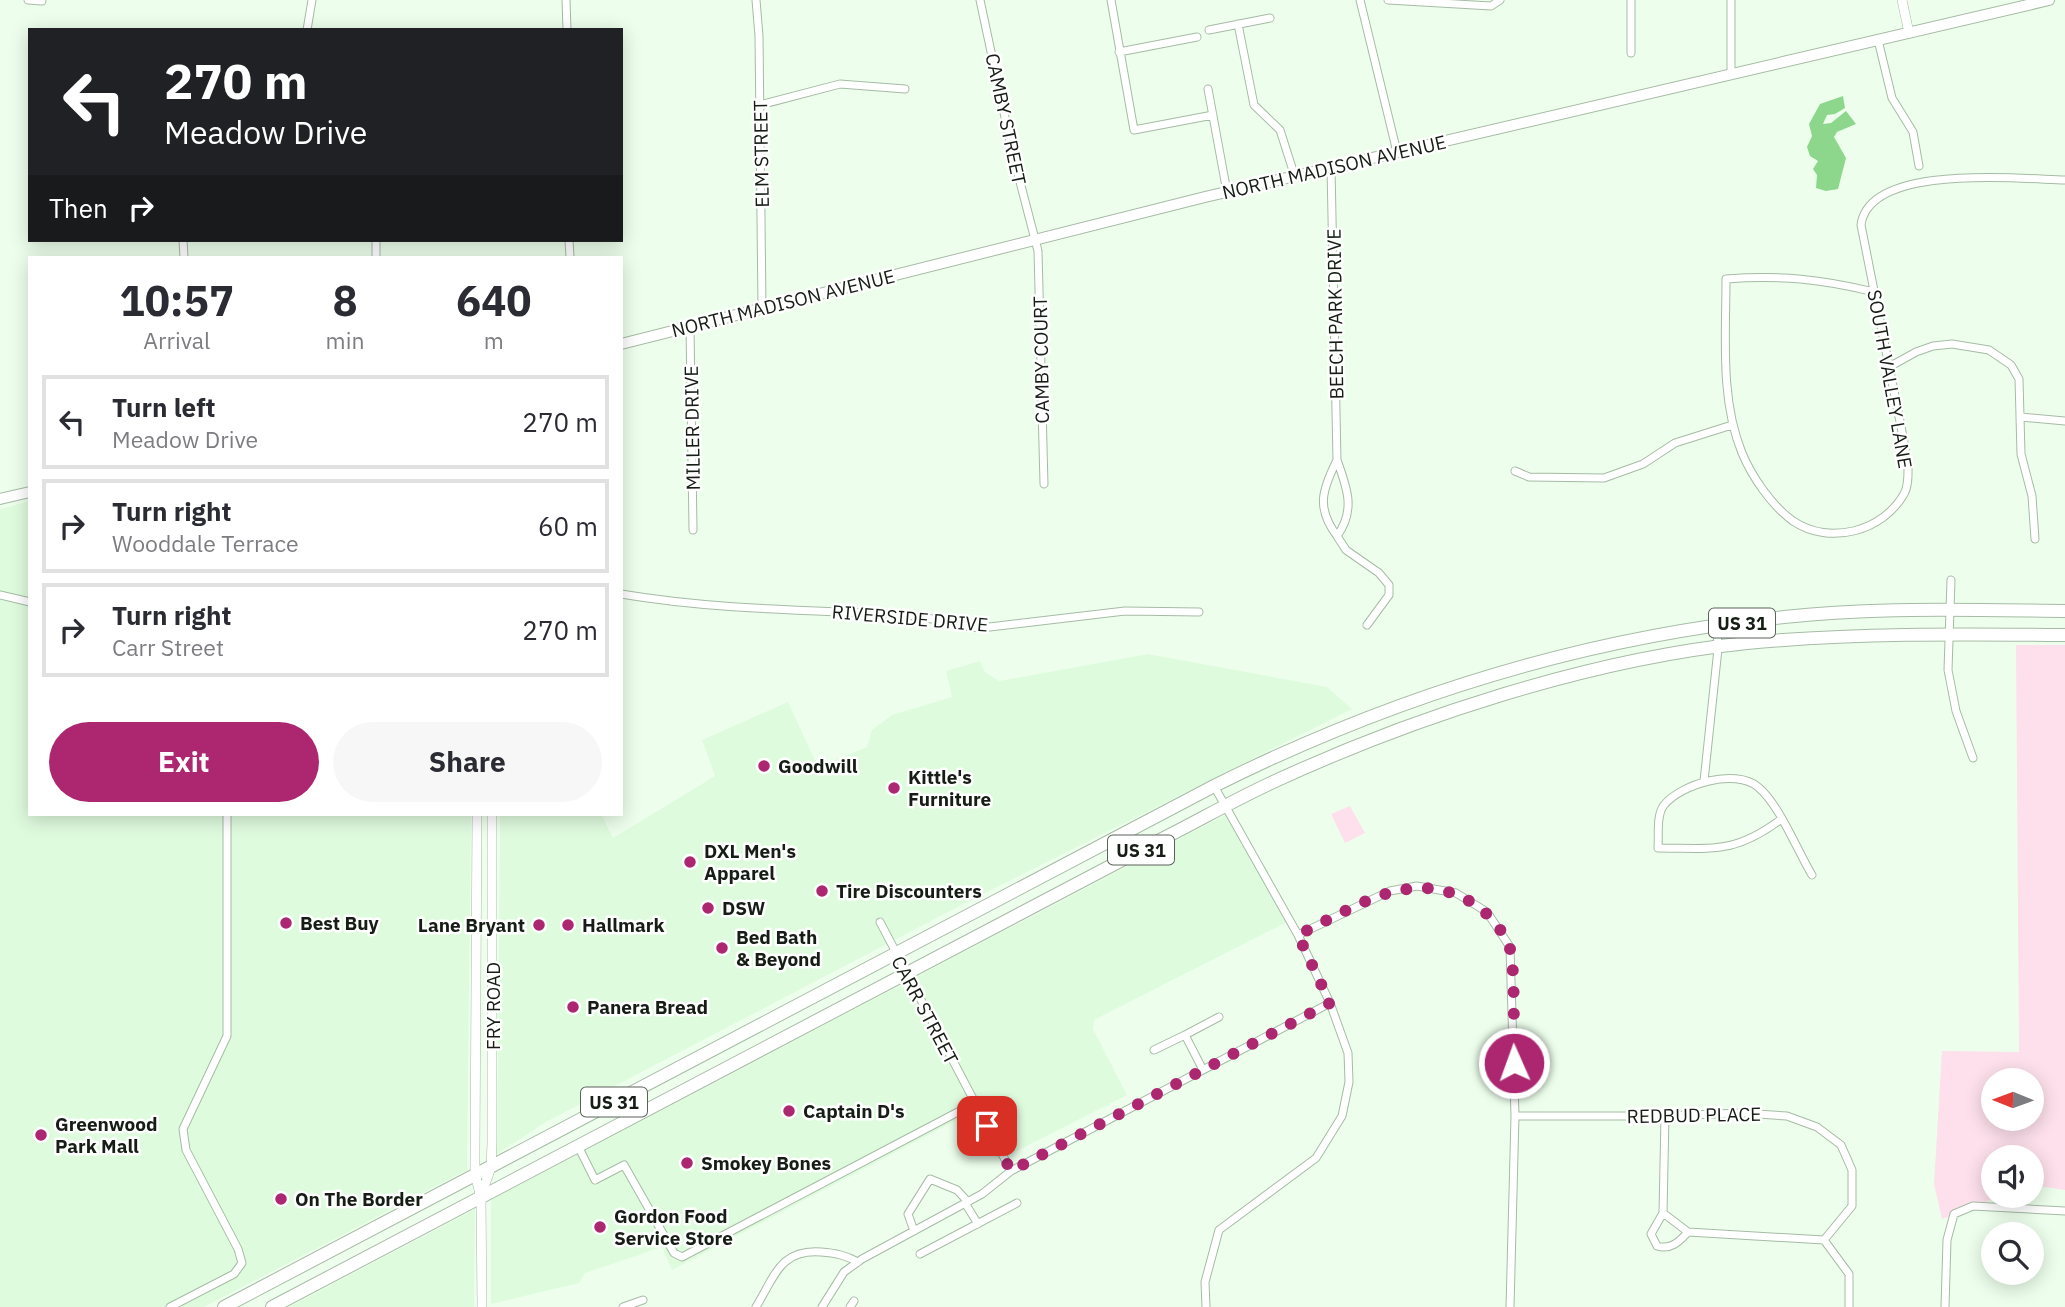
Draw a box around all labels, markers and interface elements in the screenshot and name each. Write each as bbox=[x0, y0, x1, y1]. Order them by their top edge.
text: 270 m bbox=[164, 49, 308, 112]
street label: CAMBY STREET bbox=[980, 51, 1032, 187]
icon: left bbox=[49, 56, 140, 147]
street label: ELM STREET bbox=[748, 100, 774, 208]
text: Meadow Drive bbox=[164, 111, 367, 153]
street label: NORTH MADISON AVENUE bbox=[1220, 130, 1448, 204]
icon: right bbox=[122, 189, 160, 227]
text: Then bbox=[49, 191, 108, 225]
street label: BEECH PARK DRIVE bbox=[1322, 228, 1348, 400]
street label: NORTH MADISON AVENUE bbox=[669, 264, 897, 342]
text: 10:57 bbox=[119, 273, 234, 328]
text: 8 bbox=[332, 273, 358, 328]
text: 640 bbox=[456, 273, 532, 328]
street label: SOUTH VALLEY LANE bbox=[1862, 288, 1918, 470]
street label: CAMBY COURT bbox=[1028, 296, 1054, 424]
text: Arrival bbox=[143, 325, 210, 355]
text: min bbox=[326, 325, 364, 355]
text: m bbox=[484, 325, 504, 355]
street label: MILLER DRIVE bbox=[679, 365, 705, 491]
text: Turn left bbox=[112, 390, 215, 424]
icon: left bbox=[53, 403, 91, 441]
text: 270 m bbox=[522, 405, 598, 439]
text: Meadow Drive bbox=[112, 424, 258, 454]
text: Turn right bbox=[112, 494, 231, 528]
icon: right bbox=[53, 507, 91, 545]
text: 60 m bbox=[538, 509, 598, 543]
text: Wooddale Terrace bbox=[112, 528, 299, 558]
text: Turn right bbox=[112, 598, 231, 632]
street label: RIVERSIDE DRIVE bbox=[831, 599, 989, 637]
road number: US 31 bbox=[1709, 608, 1775, 638]
icon: right bbox=[53, 611, 91, 649]
text: 270 m bbox=[522, 613, 598, 647]
text: Carr Street bbox=[112, 632, 224, 662]
button: Exit bbox=[49, 722, 319, 802]
button: Share bbox=[333, 722, 602, 802]
place label: Goodwill bbox=[778, 754, 858, 778]
marker: Goodwill bbox=[756, 758, 772, 774]
place label: Kittle's Furniture bbox=[908, 765, 991, 811]
marker: Kittle's Furniture bbox=[886, 780, 902, 796]
road number: US 31 bbox=[1108, 836, 1174, 864]
place label: DXL Men's Apparel bbox=[704, 839, 796, 885]
marker: DXL Men's Apparel bbox=[682, 854, 698, 870]
place label: Tire Discounters bbox=[836, 879, 982, 903]
marker: Tire Discounters bbox=[814, 883, 830, 899]
place label: DSW bbox=[722, 896, 765, 920]
marker: DSW bbox=[700, 900, 716, 916]
place label: Best Buy bbox=[300, 911, 380, 935]
place label: Lane Bryant bbox=[418, 913, 525, 937]
place label: Hallmark bbox=[582, 913, 664, 937]
marker: Best Buy bbox=[278, 915, 294, 931]
marker: Lane Bryant bbox=[531, 917, 547, 933]
marker: Hallmark bbox=[560, 917, 576, 933]
place label: Bed Bath & Beyond bbox=[736, 925, 821, 971]
marker: Bed Bath & Beyond bbox=[714, 940, 730, 956]
street label: CARR STREET bbox=[886, 952, 964, 1069]
street label: FRY ROAD bbox=[481, 962, 505, 1050]
place label: Panera Bread bbox=[587, 995, 708, 1019]
marker: Panera Bread bbox=[565, 999, 581, 1015]
position arrow bbox=[1477, 1026, 1551, 1100]
north arrow bbox=[1981, 1068, 2044, 1130]
map controls bbox=[1981, 1068, 2044, 1285]
road number: US 31 bbox=[581, 1087, 647, 1116]
pin bbox=[957, 1096, 1017, 1156]
place label: Captain D's bbox=[803, 1099, 905, 1123]
street label: REDBUD PLACE bbox=[1626, 1102, 1762, 1128]
marker: Captain D's bbox=[781, 1103, 797, 1119]
icon: arrive bbox=[968, 1107, 1006, 1145]
place label: Greenwood Park Mall bbox=[55, 1112, 158, 1158]
marker: Greenwood Park Mall bbox=[33, 1127, 49, 1143]
button: sound bbox=[1981, 1145, 2044, 1208]
place label: Smokey Bones bbox=[701, 1151, 831, 1175]
marker: Smokey Bones bbox=[679, 1155, 695, 1171]
place label: On The Border bbox=[295, 1187, 423, 1211]
marker: On The Border bbox=[273, 1191, 289, 1207]
place label: Gordon Food Service Store bbox=[614, 1204, 733, 1250]
marker: Gordon Food Service Store bbox=[592, 1219, 608, 1235]
button: search bbox=[1981, 1222, 2044, 1285]

